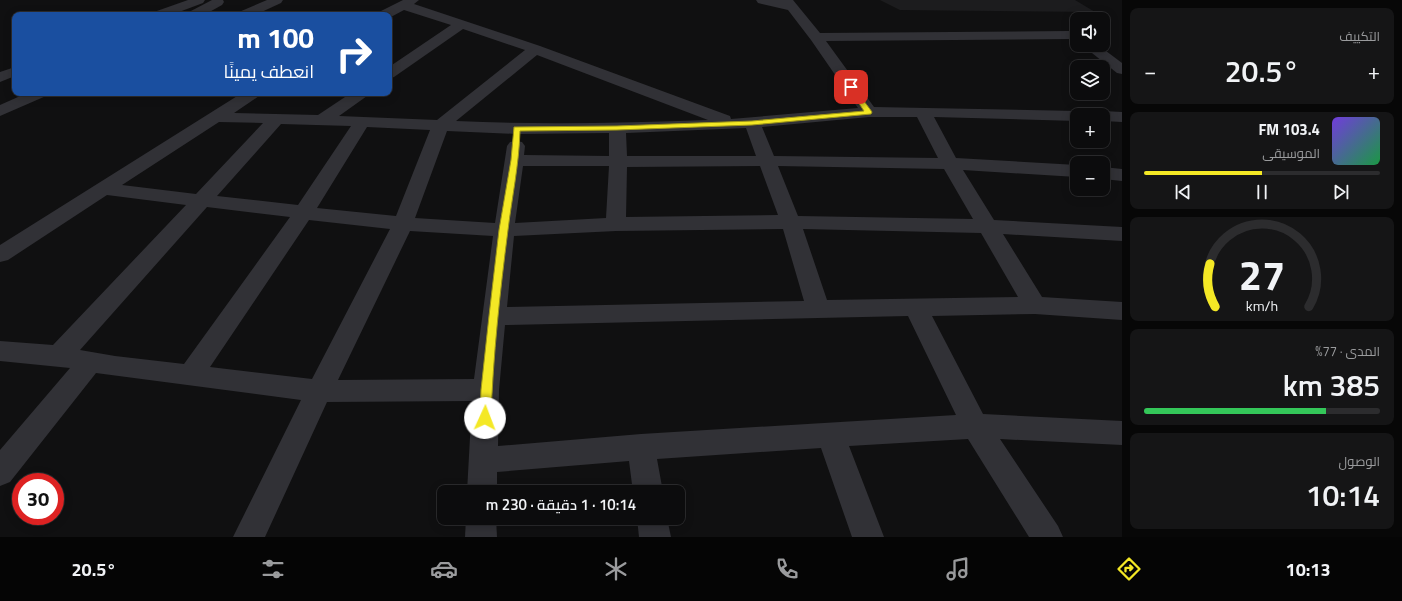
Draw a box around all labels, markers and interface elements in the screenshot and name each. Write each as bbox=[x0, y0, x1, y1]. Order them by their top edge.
map controls bbox=[1070, 12, 1110, 196]
button: sound bbox=[1070, 12, 1110, 52]
text: 100 m bbox=[237, 16, 314, 59]
text: التكييف bbox=[1339, 26, 1380, 46]
icon: right bbox=[328, 28, 380, 80]
text: 20.5° bbox=[1225, 48, 1299, 94]
text: − bbox=[1144, 54, 1156, 88]
text: + bbox=[1368, 54, 1380, 88]
text: انعطف يمينًا bbox=[224, 58, 314, 85]
button: layers bbox=[1070, 60, 1110, 100]
pin bbox=[834, 70, 868, 104]
icon: arrive bbox=[840, 76, 862, 98]
button: + bbox=[1070, 108, 1110, 148]
text: 103.4 FM bbox=[1258, 118, 1320, 141]
text: الموسيقى bbox=[1262, 143, 1320, 163]
button: − bbox=[1070, 156, 1110, 196]
icon: previous bbox=[1172, 181, 1194, 203]
icon: pause bbox=[1251, 181, 1273, 203]
icon: next bbox=[1330, 181, 1352, 203]
text: 27 bbox=[1239, 242, 1285, 305]
text: km/h bbox=[1246, 294, 1278, 316]
text: المدى · 77% bbox=[1315, 341, 1380, 361]
text: 385 km bbox=[1283, 362, 1380, 408]
position arrow bbox=[464, 397, 506, 439]
text: الوصول bbox=[1339, 451, 1380, 471]
text: 10:14 bbox=[1306, 472, 1380, 518]
speed limit sign: 30 bbox=[12, 473, 64, 525]
text: 10:14 · 1 دقيقة · 230 m bbox=[486, 493, 636, 516]
icon: filters bbox=[259, 555, 287, 583]
icon: car bbox=[430, 555, 458, 583]
icon: climate bbox=[602, 555, 630, 583]
icon: phone bbox=[773, 555, 801, 583]
icon: music bbox=[944, 555, 972, 583]
icon: directions bbox=[1115, 555, 1143, 583]
text: 20.5° bbox=[72, 556, 116, 583]
text: 10:13 bbox=[1286, 556, 1331, 583]

